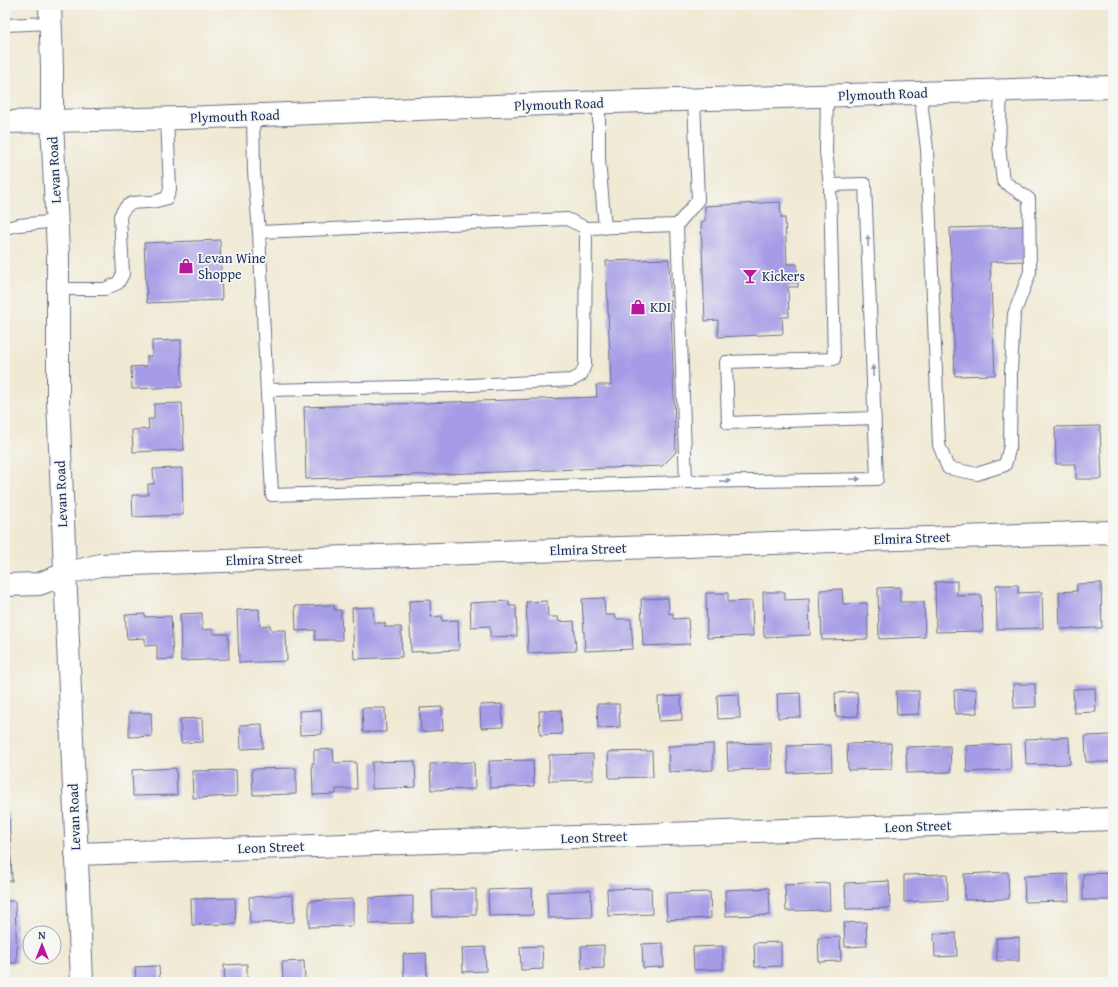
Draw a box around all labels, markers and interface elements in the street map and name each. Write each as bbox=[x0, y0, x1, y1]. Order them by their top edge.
street label: Plymouth Road bbox=[838, 82, 929, 106]
street label: Plymouth Road bbox=[514, 92, 605, 116]
street label: Plymouth Road bbox=[190, 104, 281, 128]
street label: Levan Road bbox=[42, 136, 66, 204]
one-way arrow bbox=[864, 235, 871, 247]
place label: Levan Wine Shoppe bbox=[198, 248, 266, 284]
shop icon: Levan Wine Shoppe bbox=[177, 257, 195, 275]
place label: Kickers bbox=[762, 266, 805, 286]
bar icon: Kickers bbox=[741, 267, 759, 285]
place label: KDI bbox=[650, 297, 671, 317]
shop icon: KDI bbox=[629, 298, 647, 316]
one-way arrow bbox=[870, 364, 876, 377]
street label: Levan Road bbox=[50, 460, 72, 528]
one-way arrow bbox=[849, 476, 862, 482]
one-way arrow bbox=[719, 478, 732, 484]
street label: Elmira Street bbox=[873, 527, 951, 549]
street label: Elmira Street bbox=[549, 538, 627, 560]
street label: Elmira Street bbox=[225, 548, 303, 570]
street label: Levan Road bbox=[63, 783, 85, 851]
street label: Leon Street bbox=[884, 815, 952, 837]
street label: Leon Street bbox=[560, 826, 628, 848]
street label: Leon Street bbox=[237, 836, 305, 858]
north arrow bbox=[22, 925, 62, 965]
text: N bbox=[38, 927, 46, 943]

